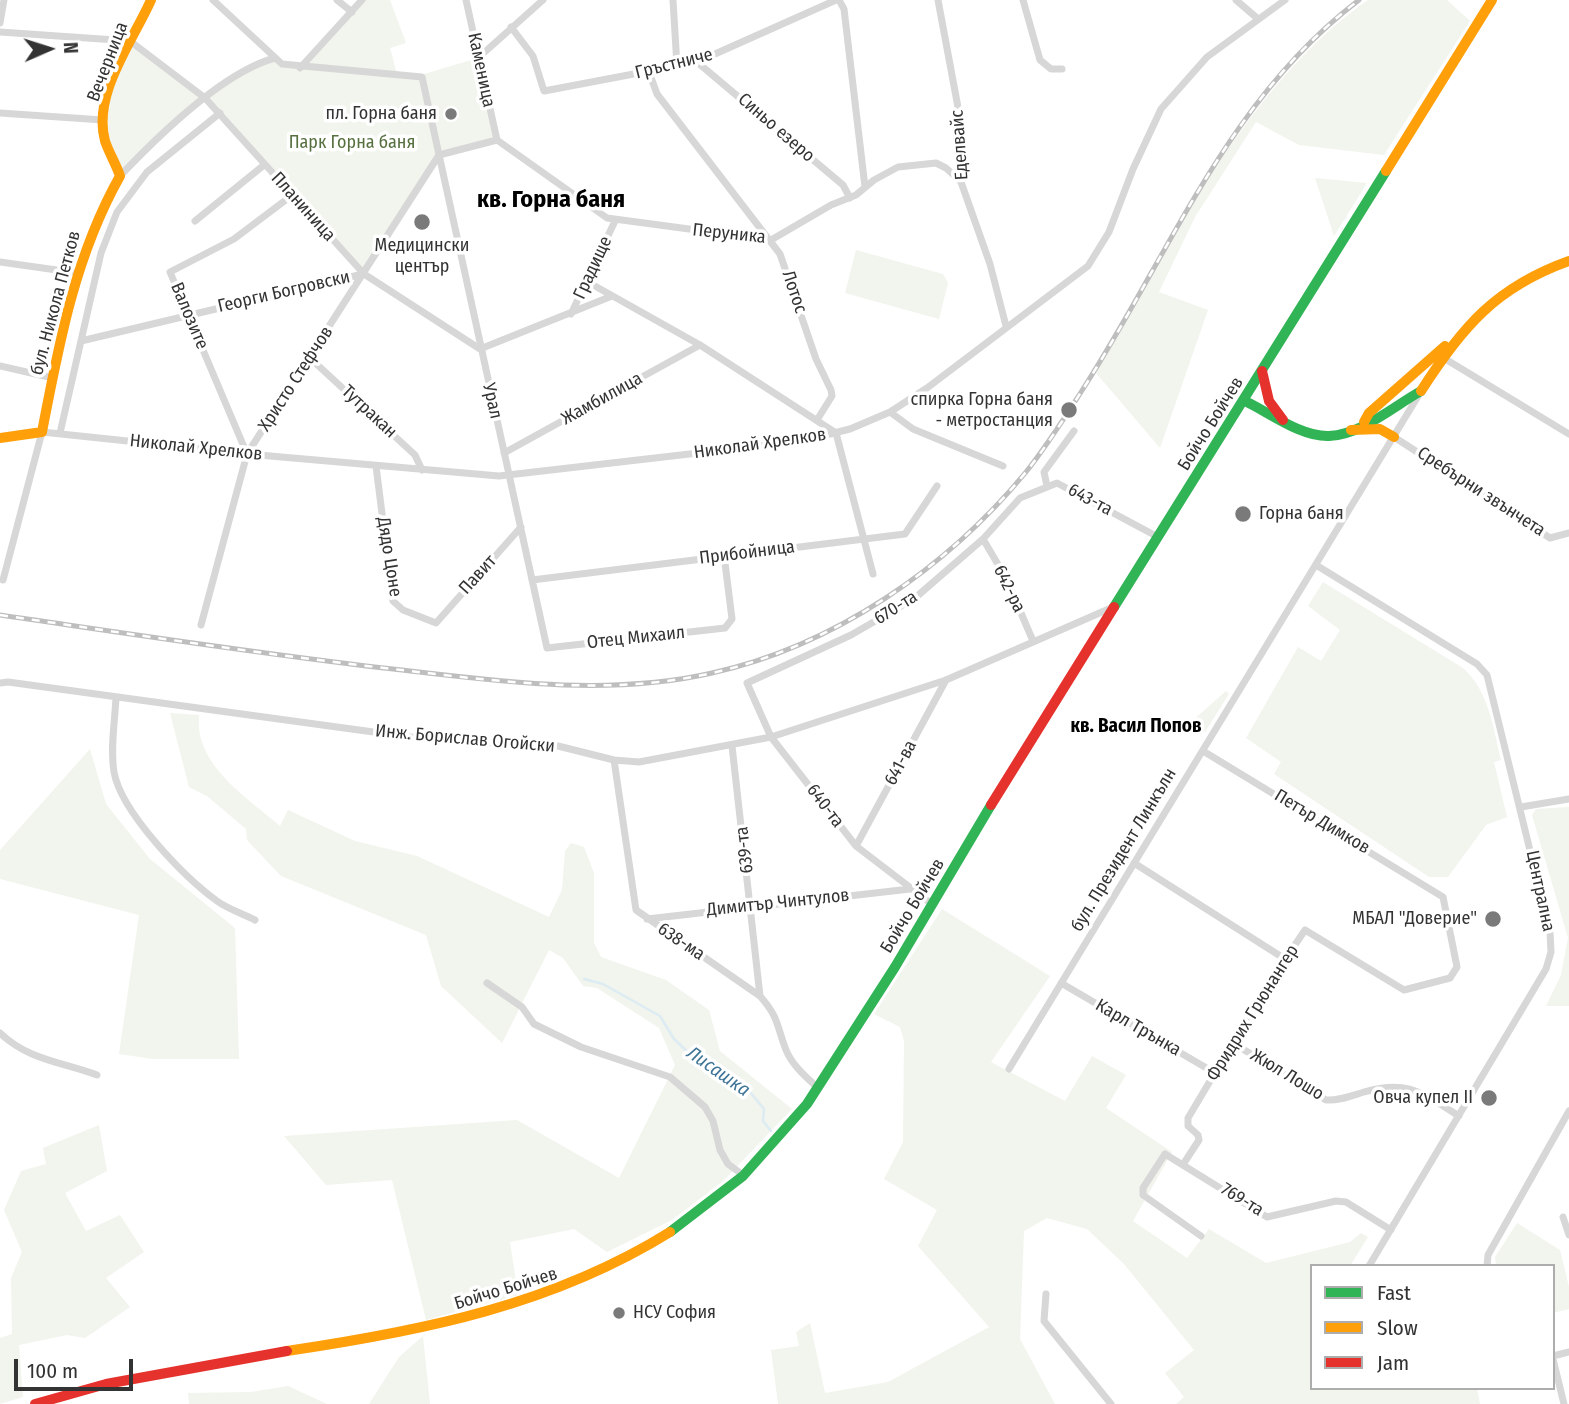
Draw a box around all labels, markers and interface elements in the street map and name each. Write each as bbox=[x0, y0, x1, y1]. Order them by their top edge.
north arrow bbox=[14, 14, 84, 84]
street label: Вечерница bbox=[83, 19, 133, 105]
street label: Каменица bbox=[463, 31, 499, 109]
text: N bbox=[59, 42, 82, 54]
street label: Гръстниче bbox=[633, 44, 715, 84]
street label: Синьо езеро bbox=[733, 89, 819, 167]
place label: пл. Горна баня bbox=[325, 103, 437, 125]
marker: пл. Горна баня bbox=[443, 106, 459, 122]
street label: Еделвайс bbox=[947, 109, 973, 181]
park label: Парк Горна баня bbox=[289, 132, 415, 154]
street label: Планиница bbox=[266, 168, 340, 246]
district label: кв. Горна баня bbox=[477, 186, 625, 214]
marker: Медицински център bbox=[412, 212, 432, 232]
street label: Перуника bbox=[691, 219, 767, 249]
street label: бул. Никола Петков bbox=[26, 229, 86, 377]
street label: Градище bbox=[569, 233, 617, 303]
place label: Медицински център bbox=[375, 235, 469, 278]
street label: Георги Богровски bbox=[216, 266, 352, 318]
street label: Лотос bbox=[777, 268, 811, 316]
street label: Валозите bbox=[165, 279, 213, 353]
street label: Христо Стефчов bbox=[254, 322, 338, 436]
street label: Жамбилица bbox=[558, 368, 646, 430]
street label: Бойчо Бойчев bbox=[1174, 373, 1248, 475]
street label: Тутракан bbox=[337, 381, 401, 443]
street label: Урал bbox=[477, 381, 507, 421]
place label: спирка Горна баня - метростанция bbox=[911, 389, 1053, 432]
marker: спирка Горна баня - метростанция bbox=[1059, 400, 1079, 420]
street label: Николай Хрелков bbox=[693, 424, 827, 464]
street label: Николай Хрелков bbox=[129, 430, 263, 466]
street label: Сребърни звънчета bbox=[1413, 443, 1549, 541]
street label: 643-та bbox=[1064, 479, 1116, 521]
place label: Горна баня bbox=[1259, 503, 1344, 525]
marker: Горна баня bbox=[1233, 504, 1253, 524]
street label: Дядо Цоне bbox=[372, 516, 406, 598]
street label: Прибойница bbox=[698, 536, 796, 570]
street label: Павит bbox=[455, 551, 501, 599]
street label: 642-ра bbox=[988, 562, 1030, 616]
street label: 670-та bbox=[870, 586, 922, 630]
street label: Отец Михаил bbox=[586, 622, 686, 654]
district label: кв. Васил Попов bbox=[1070, 716, 1202, 738]
street label: Инж. Борислав Огойски bbox=[374, 720, 556, 758]
street label: 641-ва bbox=[880, 737, 922, 789]
street label: бул. Президент Линкълн bbox=[1067, 764, 1181, 936]
street label: 640-та bbox=[802, 780, 848, 832]
street label: Петър Димков bbox=[1270, 785, 1374, 859]
street label: 639-та bbox=[731, 825, 759, 875]
street label: Централна bbox=[1521, 848, 1559, 934]
street label: Бойчо Бойчев bbox=[876, 855, 950, 957]
street label: Димитър Чинтулов bbox=[706, 885, 850, 921]
place label: МБАЛ "Доверие" bbox=[1352, 908, 1477, 930]
marker: МБАЛ "Доверие" bbox=[1483, 909, 1503, 929]
street label: 638-ма bbox=[653, 918, 709, 966]
street label: Фридрих Грюнангер bbox=[1202, 941, 1304, 1085]
street label: Карл Трънка bbox=[1091, 995, 1185, 1061]
water label: Лисашка bbox=[682, 1042, 754, 1102]
street label: Жюл Лошо bbox=[1246, 1045, 1328, 1105]
place label: Овча купел II bbox=[1373, 1087, 1473, 1109]
marker: Овча купел II bbox=[1479, 1088, 1499, 1108]
street label: 769-та bbox=[1217, 1179, 1267, 1221]
street label: Бойчо Бойчев bbox=[452, 1263, 560, 1315]
legend bbox=[1310, 1264, 1555, 1390]
text: Fast bbox=[1377, 1280, 1411, 1306]
place label: НСУ София bbox=[633, 1302, 716, 1324]
marker: НСУ София bbox=[611, 1305, 627, 1321]
text: Slow bbox=[1377, 1315, 1418, 1341]
scale bar bbox=[18, 1344, 136, 1388]
text: Jam bbox=[1377, 1350, 1409, 1376]
text: 100 m bbox=[27, 1358, 78, 1384]

